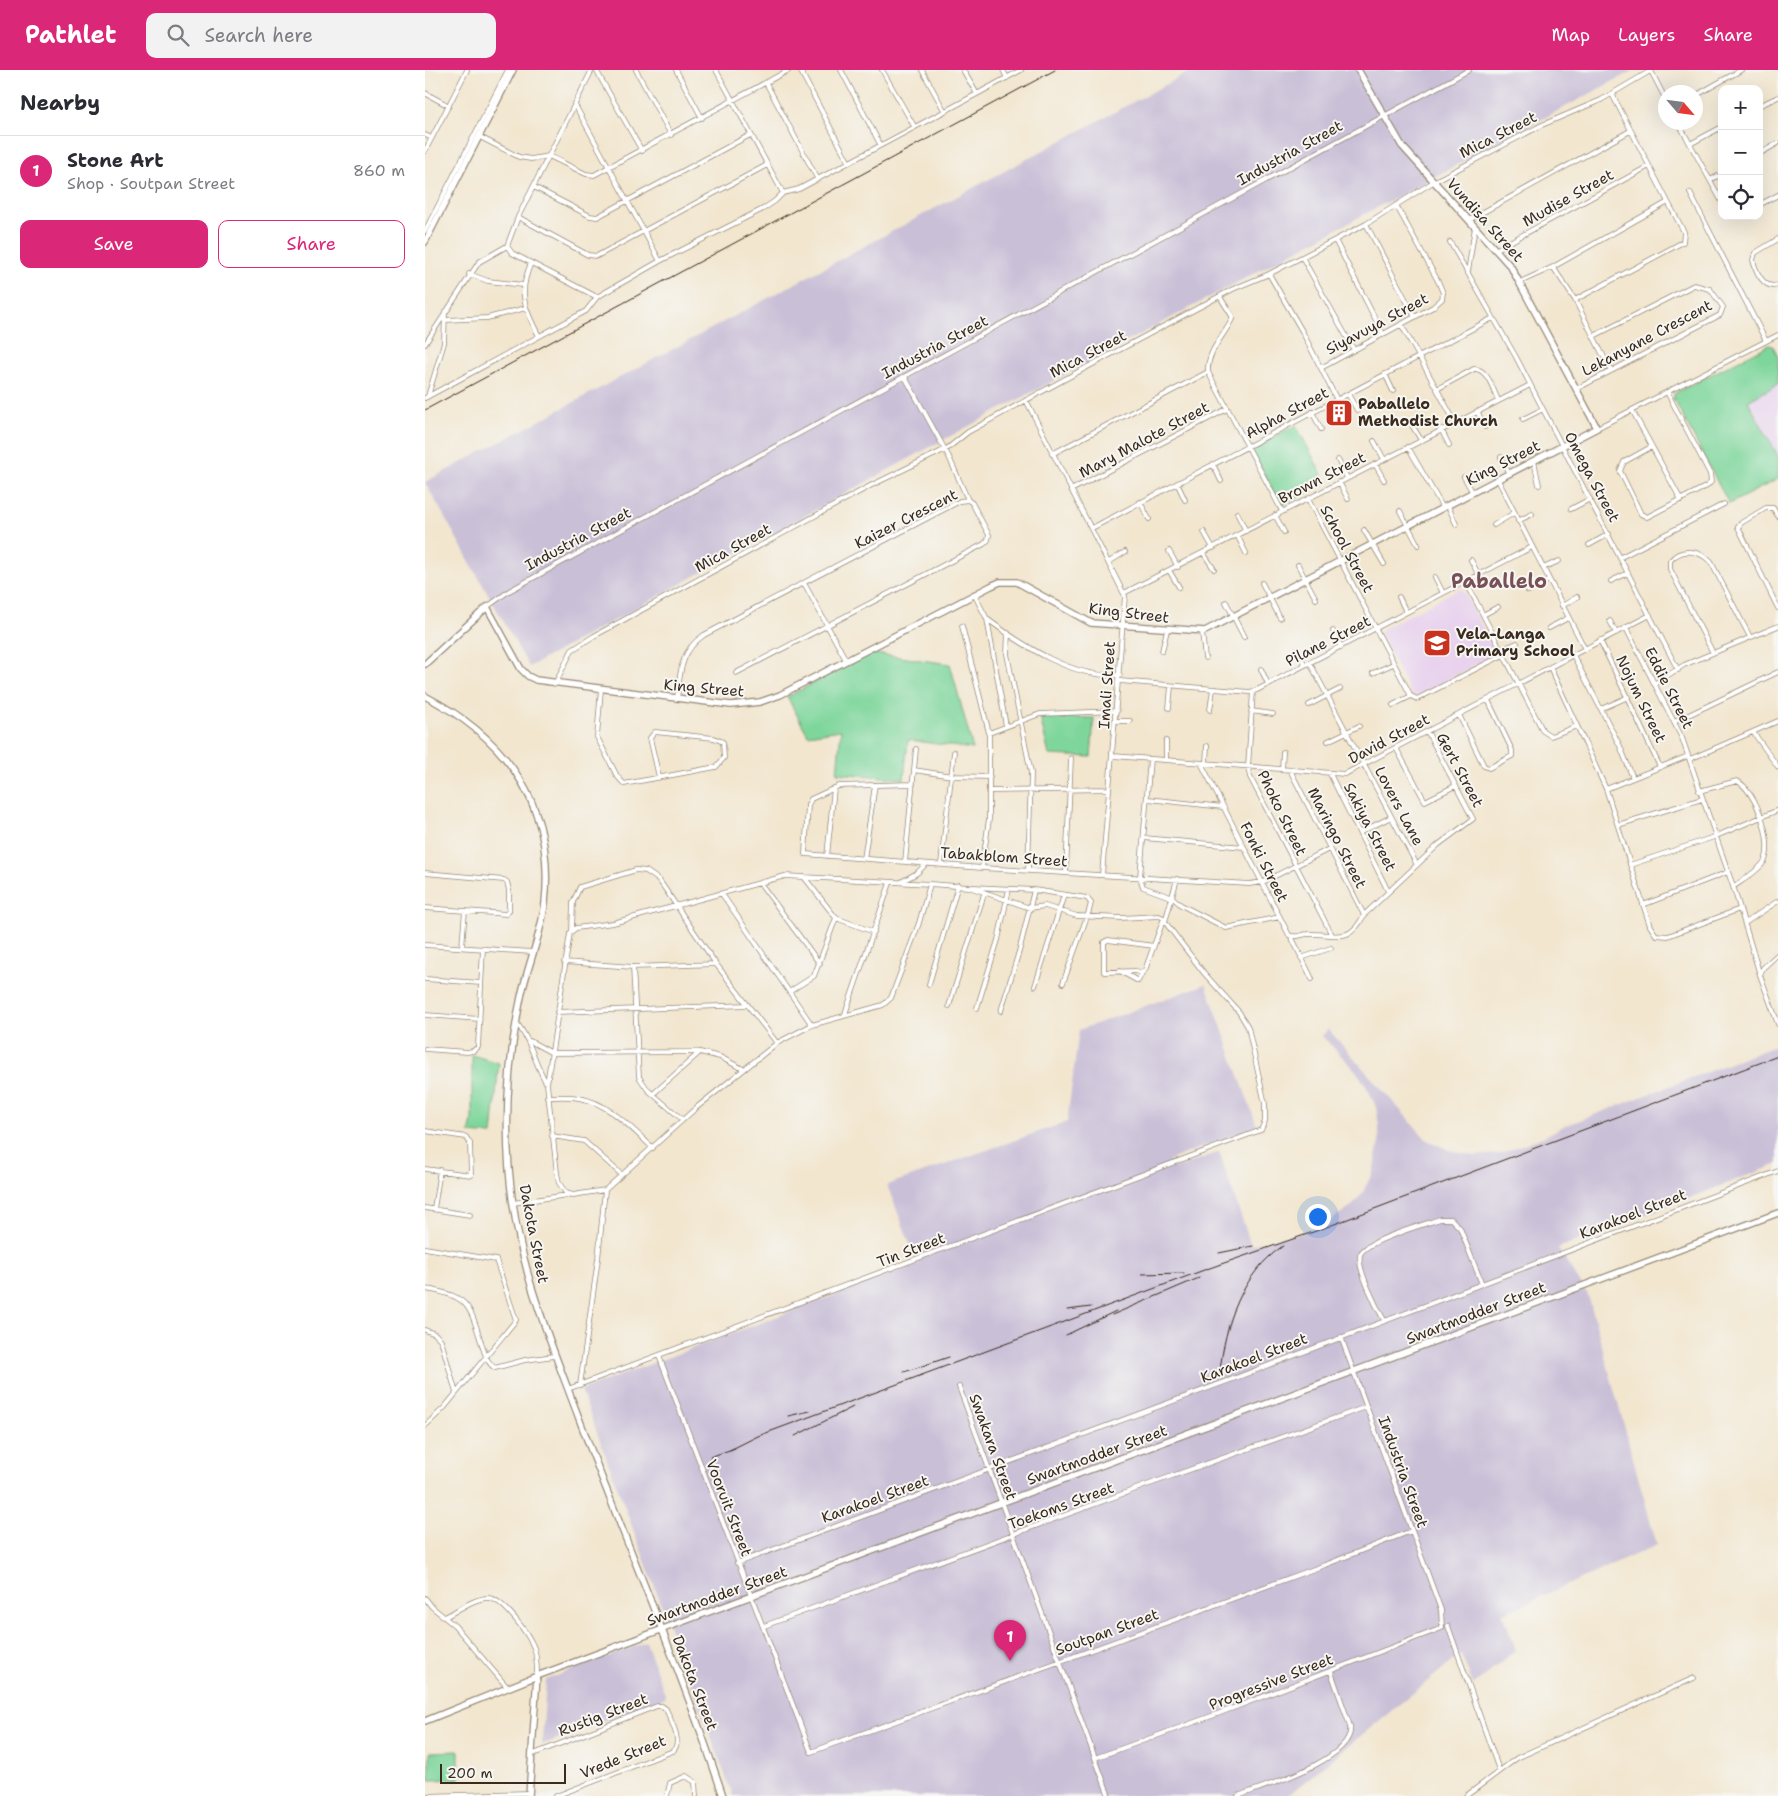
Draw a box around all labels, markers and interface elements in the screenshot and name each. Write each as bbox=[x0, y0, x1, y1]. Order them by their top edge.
search box bbox=[146, 13, 496, 58]
text: Pathlet bbox=[25, 19, 116, 51]
icon: search bbox=[164, 21, 192, 49]
text: Search here bbox=[204, 23, 313, 48]
text: Map bbox=[1552, 23, 1590, 47]
text: Layers bbox=[1618, 23, 1675, 47]
text: Share bbox=[1703, 23, 1753, 47]
north arrow bbox=[1658, 85, 1703, 130]
map controls bbox=[1718, 85, 1763, 220]
button: + bbox=[1718, 85, 1763, 130]
text: Nearby bbox=[20, 89, 100, 117]
street label: Mica Street bbox=[1456, 107, 1540, 163]
street label: Industria Street bbox=[1234, 116, 1346, 190]
button: − bbox=[1718, 130, 1763, 175]
text: Stone Art bbox=[67, 148, 163, 173]
text: 1 bbox=[32, 160, 40, 181]
text: 860 m bbox=[353, 160, 405, 181]
street label: Mudise Street bbox=[1519, 165, 1617, 231]
text: Shop · Soutpan Street bbox=[67, 173, 235, 194]
street label: Vundisa Street bbox=[1442, 174, 1528, 266]
button: locate bbox=[1718, 175, 1763, 220]
button: Save bbox=[20, 220, 208, 268]
button: Share bbox=[218, 220, 405, 268]
street label: Siyavuya Street bbox=[1322, 289, 1432, 359]
street label: Lekanyane Crescent bbox=[1578, 295, 1716, 381]
street label: Industria Street bbox=[878, 311, 992, 383]
street label: Mica Street bbox=[1046, 325, 1130, 383]
street label: Alpha Street bbox=[1242, 383, 1332, 443]
place label: Paballelo Methodist Church bbox=[1358, 394, 1498, 431]
street label: Mary Malote Street bbox=[1075, 397, 1213, 483]
building icon: Paballelo Methodist Church bbox=[1324, 398, 1354, 428]
street label: Omega Street bbox=[1560, 428, 1624, 526]
street label: King Street bbox=[1462, 436, 1544, 490]
street label: Brown Street bbox=[1275, 447, 1369, 509]
street label: Kaizer Crescent bbox=[851, 484, 961, 554]
street label: School Street bbox=[1316, 502, 1378, 596]
street label: Industria Street bbox=[521, 503, 635, 575]
street label: Mica Street bbox=[691, 519, 775, 577]
district label: Paballelo bbox=[1451, 568, 1547, 594]
street label: King Street bbox=[1088, 598, 1170, 628]
street label: Pilane Street bbox=[1282, 611, 1374, 671]
place label: Vela-Langa Primary School bbox=[1456, 624, 1575, 661]
school or university icon: Vela-Langa Primary School bbox=[1422, 628, 1452, 658]
street label: Imali Street bbox=[1094, 640, 1120, 730]
street label: Eddie Street bbox=[1640, 644, 1698, 732]
street label: Nojum Street bbox=[1611, 652, 1671, 746]
street label: King Street bbox=[663, 675, 745, 701]
street label: David Street bbox=[1345, 709, 1433, 769]
street label: Gert Street bbox=[1432, 729, 1488, 811]
street label: Lovers Lane bbox=[1370, 763, 1428, 849]
street label: Phoko Street bbox=[1253, 767, 1311, 859]
street label: Sakiya Street bbox=[1339, 779, 1401, 875]
street label: Maringo Street bbox=[1303, 784, 1371, 892]
street label: Fonki Street bbox=[1235, 818, 1293, 906]
street label: Tabakblom Street bbox=[940, 843, 1068, 871]
street label: Dakota Street bbox=[515, 1183, 553, 1285]
street label: Karakoel Street bbox=[1577, 1184, 1689, 1244]
your location bbox=[1305, 1204, 1331, 1230]
street label: Tin Street bbox=[874, 1228, 948, 1272]
street label: Swartmodder Street bbox=[1403, 1277, 1549, 1349]
street label: Karakoel Street bbox=[1198, 1328, 1310, 1388]
street label: Swakara Street bbox=[964, 1391, 1022, 1503]
street label: Industria Street bbox=[1374, 1413, 1432, 1531]
street label: Swartmodder Street bbox=[1024, 1420, 1170, 1490]
street label: Vooruit Street bbox=[701, 1457, 757, 1559]
street label: Karakoel Street bbox=[819, 1470, 931, 1528]
street label: Toekoms Street bbox=[1005, 1478, 1117, 1534]
street label: Swartmodder Street bbox=[644, 1561, 790, 1631]
street label: Soutpan Street bbox=[1053, 1604, 1161, 1660]
pin: 1 bbox=[994, 1620, 1026, 1661]
street label: Dakota Street bbox=[668, 1633, 722, 1733]
street label: Progressive Street bbox=[1206, 1649, 1336, 1715]
street label: Rustig Street bbox=[555, 1689, 651, 1741]
street label: Vrede Street bbox=[577, 1731, 669, 1783]
scale bar bbox=[440, 1761, 566, 1784]
text: 200 m bbox=[447, 1764, 493, 1782]

